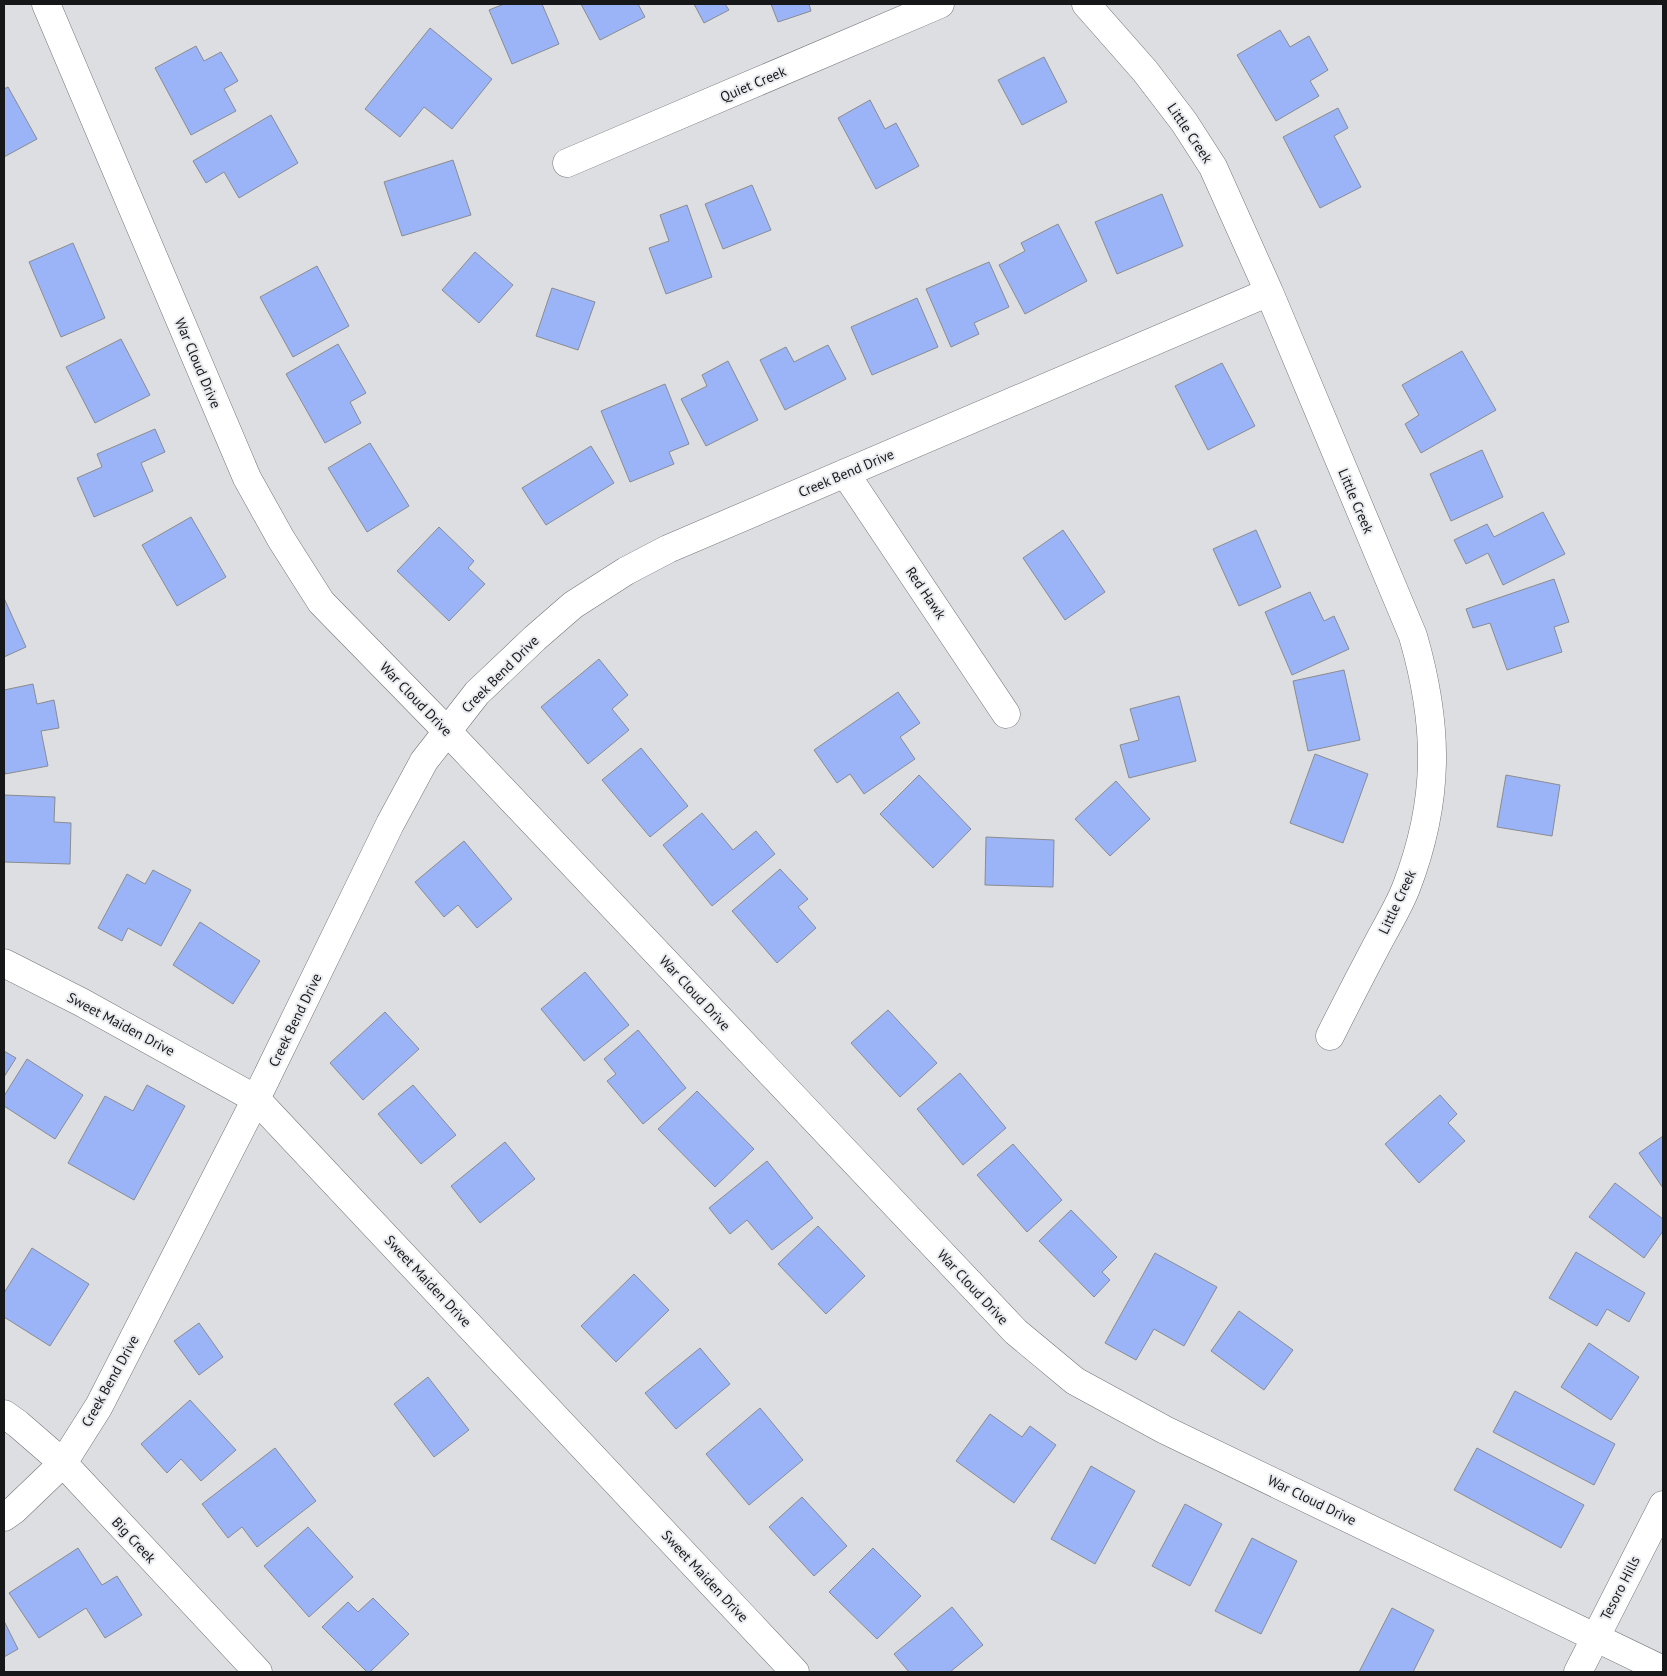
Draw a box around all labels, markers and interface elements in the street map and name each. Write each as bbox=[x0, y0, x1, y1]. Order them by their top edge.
street label: Quiet Creek bbox=[717, 62, 789, 106]
street label: Little Creek bbox=[1163, 99, 1217, 167]
street label: War Cloud Drive bbox=[171, 315, 225, 411]
street label: Creek Bend Drive bbox=[795, 445, 897, 501]
street label: Little Creek bbox=[1334, 466, 1378, 536]
street label: Red Hawk bbox=[902, 563, 950, 623]
street label: Creek Bend Drive bbox=[458, 632, 542, 716]
street label: War Cloud Drive bbox=[376, 658, 456, 740]
street label: Little Creek bbox=[1374, 867, 1420, 937]
street label: War Cloud Drive bbox=[656, 952, 734, 1034]
street label: Creek Bend Drive bbox=[265, 970, 325, 1070]
street label: Sweet Maiden Drive bbox=[64, 988, 178, 1060]
street label: Sweet Maiden Drive bbox=[381, 1231, 475, 1331]
street label: War Cloud Drive bbox=[934, 1246, 1012, 1328]
street label: Creek Bend Drive bbox=[77, 1332, 143, 1430]
street label: War Cloud Drive bbox=[1265, 1471, 1359, 1529]
street label: Big Creek bbox=[108, 1513, 160, 1567]
street label: Sweet Maiden Drive bbox=[658, 1526, 752, 1626]
street label: Tesoro Hills bbox=[1596, 1553, 1644, 1623]

